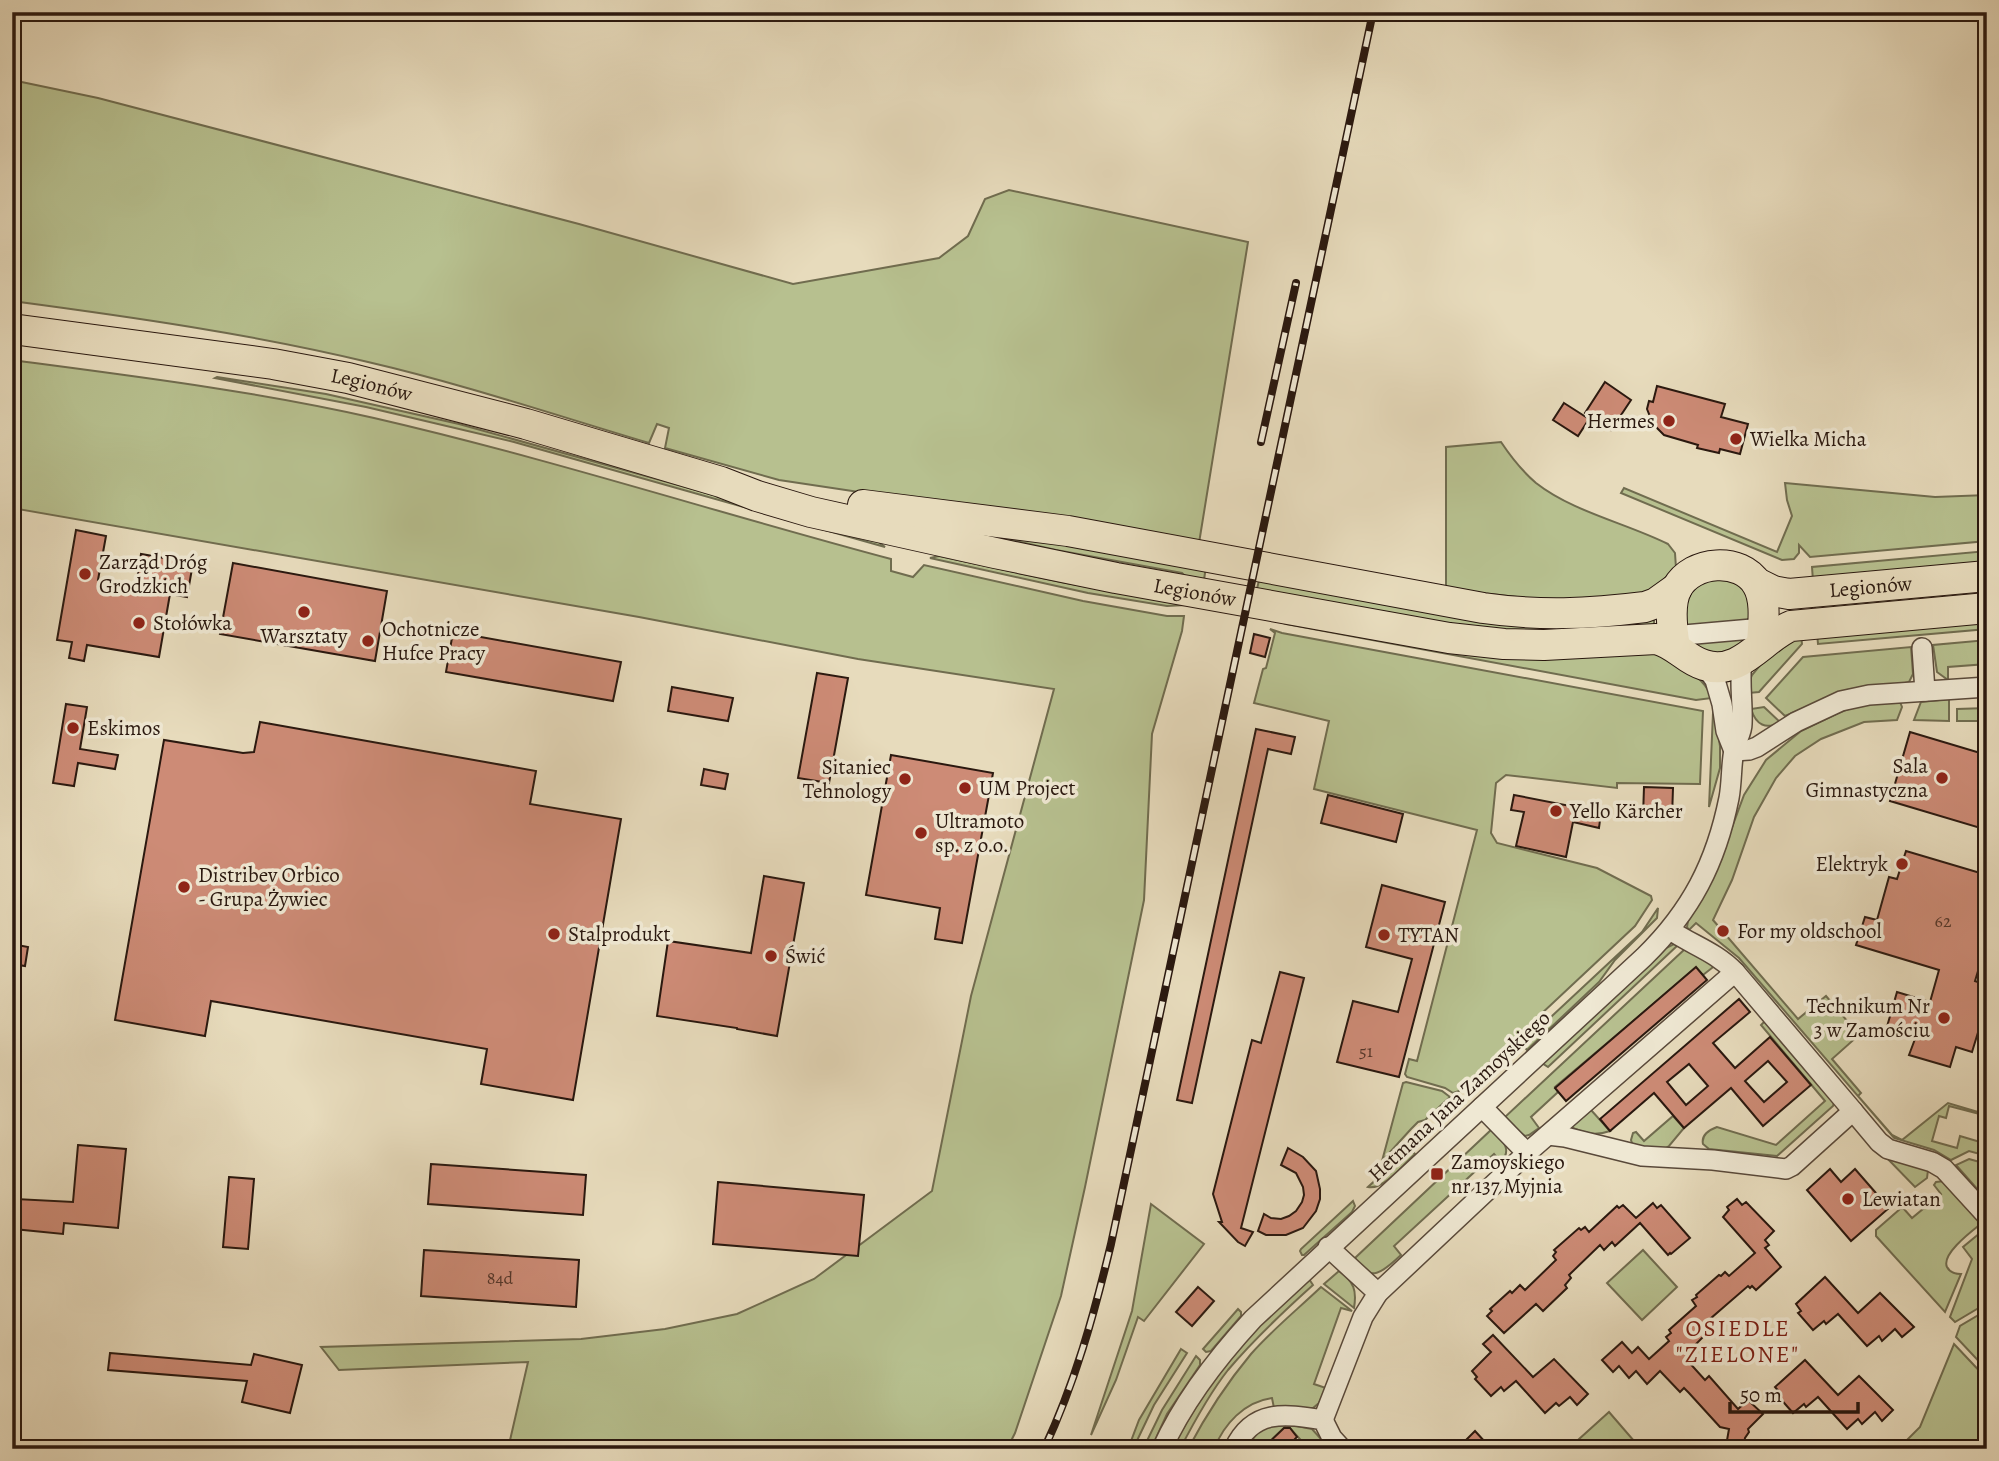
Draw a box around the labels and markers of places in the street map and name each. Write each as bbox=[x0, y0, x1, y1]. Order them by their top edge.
place label: Hermes bbox=[1587, 407, 1655, 435]
marker: Hermes bbox=[1661, 413, 1677, 429]
place label: Wielka Micha bbox=[1749, 425, 1867, 453]
marker: Wielka Micha bbox=[1728, 431, 1744, 447]
place label: Zarząd Dróg Grodzkich bbox=[99, 548, 208, 600]
marker: Zarząd Dróg Grodzkich bbox=[77, 566, 93, 582]
marker: Warsztaty bbox=[296, 604, 312, 620]
place label: Stołówka bbox=[153, 609, 232, 637]
marker: Stołówka bbox=[131, 615, 147, 631]
place label: Ochotnicze Hufce Pracy bbox=[382, 615, 486, 667]
place label: Warsztaty bbox=[260, 622, 348, 650]
marker: Ochotnicze Hufce Pracy bbox=[360, 633, 376, 649]
place label: Eskimos bbox=[87, 714, 161, 742]
marker: Eskimos bbox=[65, 720, 81, 736]
place label: Sala Gimnastyczna bbox=[1805, 752, 1928, 804]
place label: Sitaniec Tehnology bbox=[803, 753, 892, 805]
marker: Sala Gimnastyczna bbox=[1934, 770, 1950, 786]
marker: Sitaniec Tehnology bbox=[897, 771, 913, 787]
place label: UM Project bbox=[979, 774, 1075, 802]
marker: UM Project bbox=[957, 780, 973, 796]
place label: Yello Kärcher bbox=[1569, 797, 1683, 825]
marker: Yello Kärcher bbox=[1548, 803, 1564, 819]
place label: Ultramoto sp. z o.o. bbox=[935, 807, 1024, 859]
marker: Ultramoto sp. z o.o. bbox=[913, 825, 929, 841]
place label: Elektryk bbox=[1816, 850, 1889, 878]
marker: Elektryk bbox=[1894, 856, 1910, 872]
place label: Distribev Orbico - Grupa Żywiec bbox=[198, 861, 340, 913]
marker: Distribev Orbico - Grupa Żywiec bbox=[176, 879, 192, 895]
place label: For my oldschool bbox=[1737, 917, 1882, 945]
place label: Stalprodukt bbox=[568, 920, 670, 948]
place label: TYTAN bbox=[1398, 921, 1459, 949]
marker: For my oldschool bbox=[1715, 923, 1731, 939]
marker: Stalprodukt bbox=[546, 926, 562, 942]
marker: TYTAN bbox=[1376, 927, 1392, 943]
place label: Świć bbox=[785, 942, 825, 970]
marker: Świć bbox=[763, 948, 779, 964]
place label: Technikum Nr 3 w Zamościu bbox=[1806, 992, 1931, 1044]
marker: Technikum Nr 3 w Zamościu bbox=[1936, 1010, 1952, 1026]
place label: Zamoyskiego nr 137 Myjnia bbox=[1451, 1148, 1565, 1200]
marker: Zamoyskiego nr 137 Myjnia bbox=[1429, 1166, 1445, 1182]
place label: Lewiatan bbox=[1862, 1185, 1941, 1213]
marker: Lewiatan bbox=[1840, 1191, 1856, 1207]

